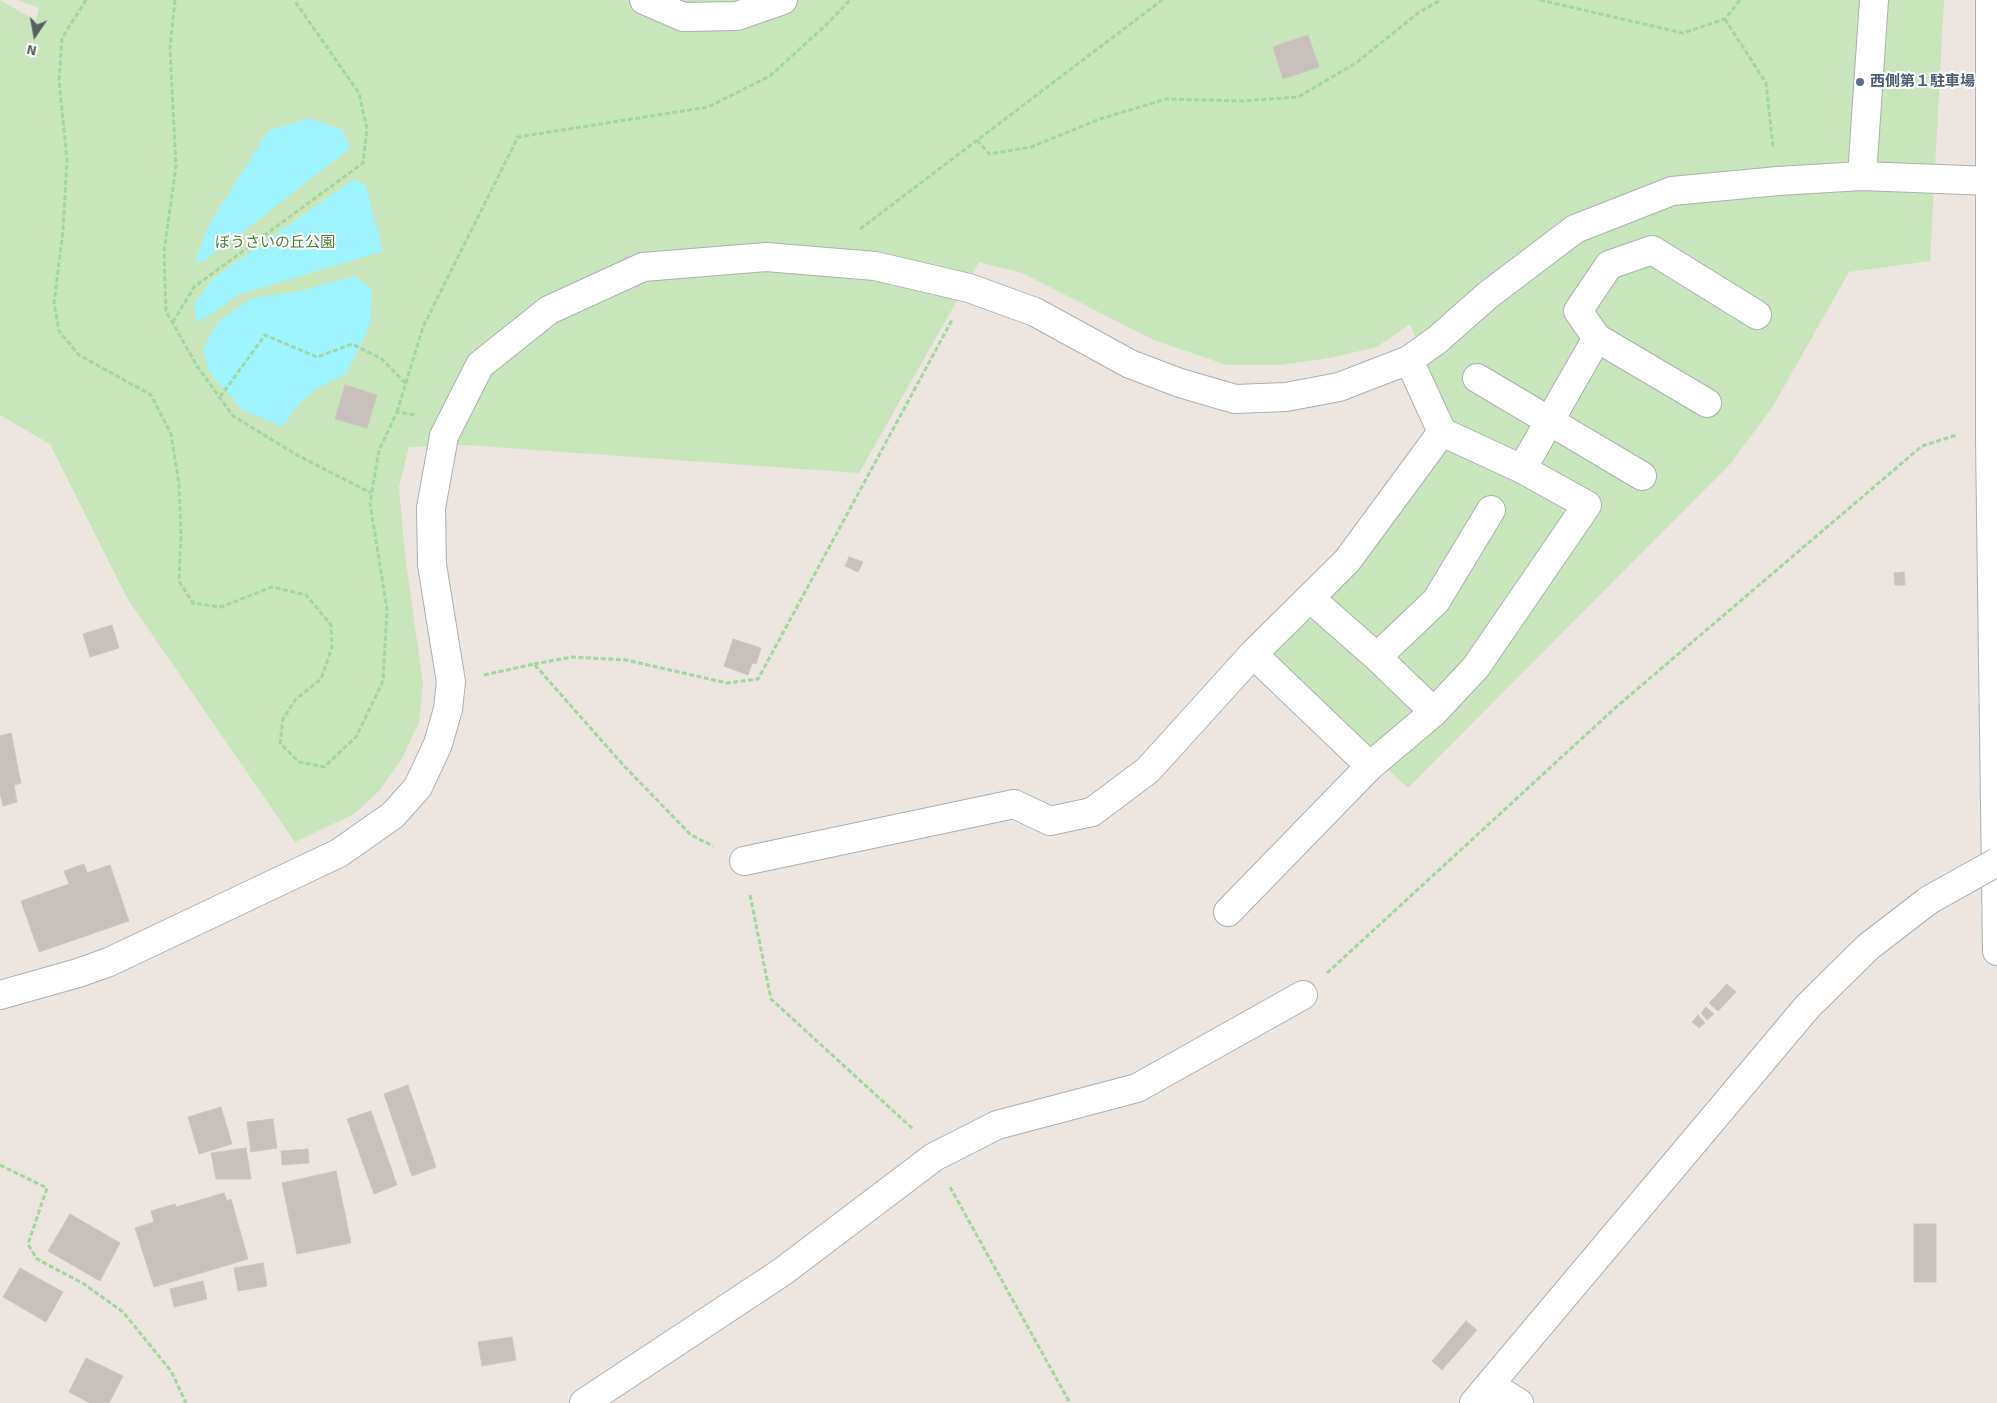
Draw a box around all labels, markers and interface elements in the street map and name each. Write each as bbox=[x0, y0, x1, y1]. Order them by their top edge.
north arrow bbox=[10, 10, 60, 60]
text: N bbox=[25, 41, 38, 59]
place label: 西側第１駐車場 bbox=[1870, 73, 1975, 91]
marker: 西側第１駐車場 bbox=[1854, 76, 1866, 88]
park label: ぼうさいの丘公園 bbox=[215, 234, 335, 252]

